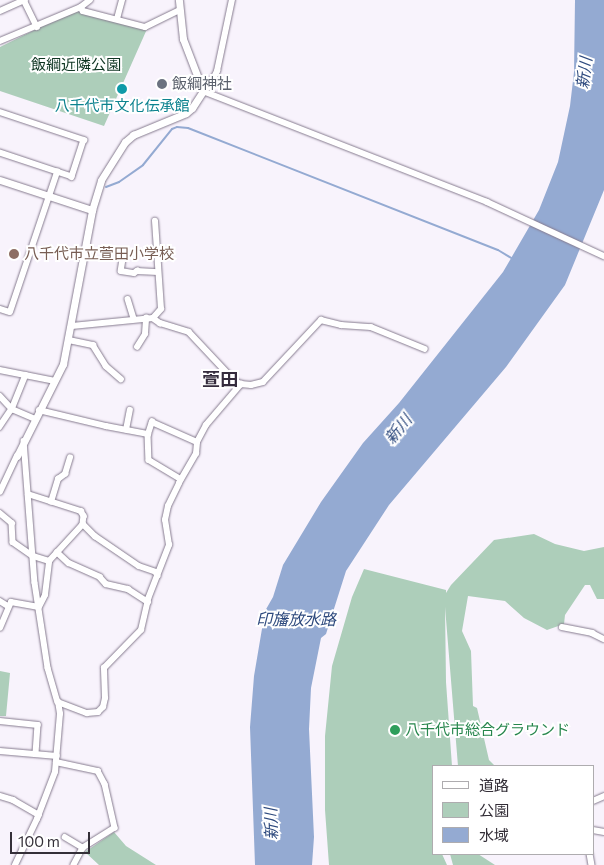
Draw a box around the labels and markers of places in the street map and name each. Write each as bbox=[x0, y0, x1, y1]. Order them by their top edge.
place label: 飯綱神社 bbox=[172, 75, 232, 93]
marker: 飯綱神社 bbox=[156, 78, 168, 90]
marker: 八千代市文化伝承館 bbox=[116, 83, 128, 95]
place label: 八千代市文化伝承館 bbox=[55, 97, 189, 115]
place label: 八千代市立萱田小学校 bbox=[24, 245, 174, 263]
marker: 八千代市立萱田小学校 bbox=[8, 248, 20, 260]
place label: 八千代市総合グラウンド bbox=[405, 721, 570, 739]
marker: 八千代市総合グラウンド bbox=[389, 724, 401, 736]

